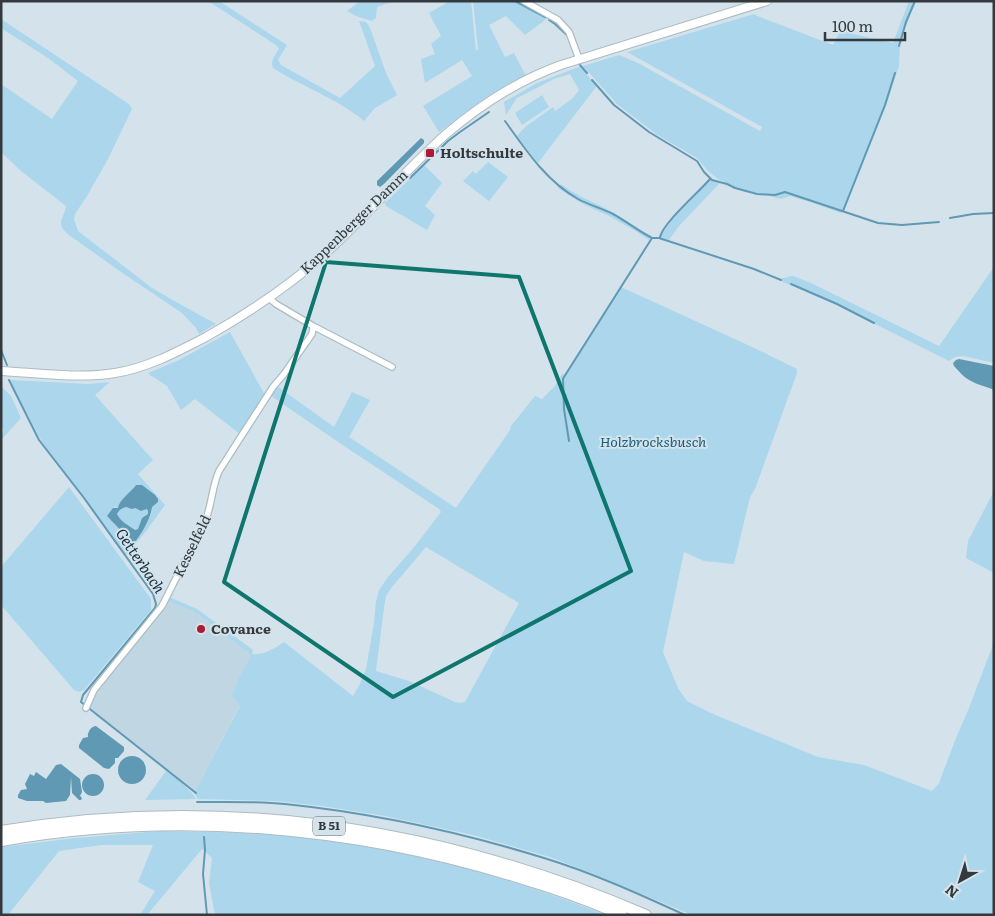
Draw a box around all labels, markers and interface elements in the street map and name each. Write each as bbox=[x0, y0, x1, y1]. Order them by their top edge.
scale bar bbox=[825, 10, 905, 42]
text: 100 m bbox=[832, 14, 873, 37]
place label: Holtschulte bbox=[440, 142, 523, 162]
marker: Holtschulte bbox=[424, 147, 436, 159]
street label: Kappenberger Damm bbox=[295, 164, 412, 278]
park label: Holzbrocksbusch bbox=[600, 431, 707, 451]
street label: Kesselfeld bbox=[167, 511, 215, 580]
water label: Getterbach bbox=[111, 523, 172, 598]
place label: Covance bbox=[211, 618, 271, 638]
marker: Covance bbox=[195, 623, 207, 635]
road number: B 51 bbox=[313, 816, 345, 836]
north arrow bbox=[935, 856, 985, 906]
text: N bbox=[940, 880, 962, 903]

